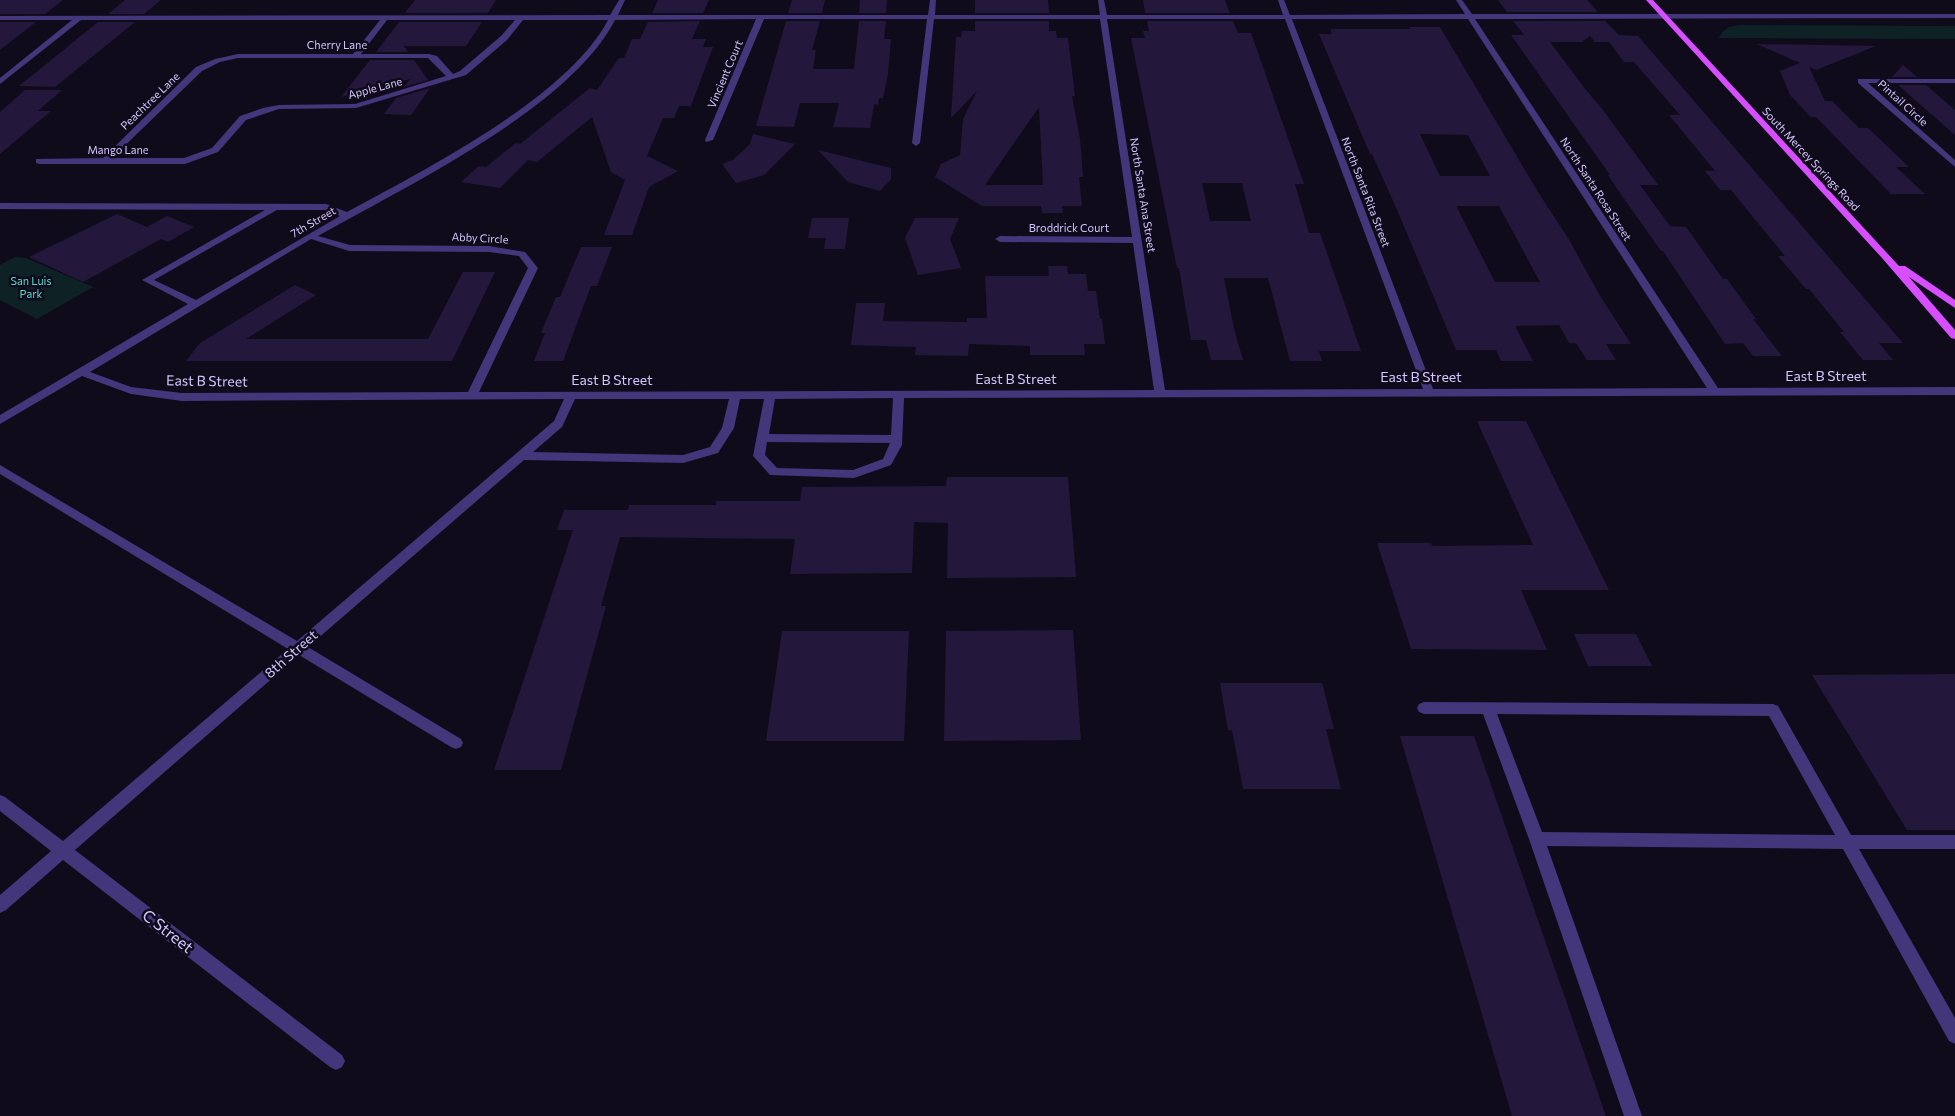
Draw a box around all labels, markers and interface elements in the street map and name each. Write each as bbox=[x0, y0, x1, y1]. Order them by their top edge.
street label: Vincient Court bbox=[704, 37, 745, 110]
street label: Cherry Lane bbox=[307, 38, 367, 51]
street label: Peachtree Lane bbox=[118, 69, 182, 132]
street label: Apple Lane bbox=[346, 74, 404, 101]
street label: Pintail Circle bbox=[1876, 77, 1931, 129]
street label: South Mercey Springs Road bbox=[1760, 104, 1863, 213]
street label: North Santa Rita Street bbox=[1339, 135, 1394, 249]
street label: North Santa Rosa Street bbox=[1558, 135, 1635, 243]
street label: North Santa Ana Street bbox=[1128, 137, 1159, 254]
street label: Mango Lane bbox=[87, 143, 149, 156]
street label: 7th Street bbox=[288, 203, 338, 240]
street label: Broddrick Court bbox=[1029, 221, 1110, 234]
street label: Abby Circle bbox=[451, 230, 509, 245]
park label: San Luis Park bbox=[11, 274, 51, 300]
street label: East B Street bbox=[1785, 367, 1867, 384]
street label: East B Street bbox=[1380, 368, 1462, 385]
street label: East B Street bbox=[975, 370, 1057, 387]
street label: East B Street bbox=[166, 371, 248, 390]
street label: East B Street bbox=[571, 371, 653, 388]
street label: 8th Street bbox=[261, 626, 321, 681]
street label: C Street bbox=[139, 905, 198, 957]

